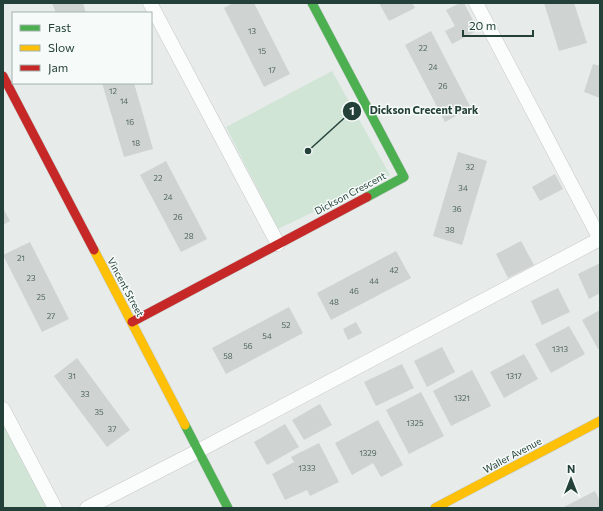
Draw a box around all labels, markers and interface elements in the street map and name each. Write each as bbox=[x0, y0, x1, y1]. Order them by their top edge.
legend bbox=[12, 12, 152, 84]
scale bar bbox=[463, 12, 533, 38]
text: 20 m bbox=[469, 18, 496, 32]
text: Fast bbox=[48, 20, 71, 34]
house number: 13 bbox=[248, 26, 256, 36]
text: Slow bbox=[48, 40, 75, 54]
house number: 22 bbox=[419, 43, 428, 53]
house number: 15 bbox=[258, 46, 266, 56]
text: Jam bbox=[48, 60, 68, 75]
house number: 24 bbox=[428, 62, 438, 72]
house number: 17 bbox=[268, 65, 276, 75]
house number: 26 bbox=[438, 81, 448, 91]
house number: 12 bbox=[109, 86, 117, 96]
house number: 14 bbox=[120, 96, 128, 106]
callout: Dickson Crecent Park bbox=[342, 99, 486, 122]
text: 1 bbox=[349, 103, 355, 117]
text: Dickson Crecent Park bbox=[370, 103, 479, 116]
house number: 16 bbox=[126, 117, 134, 127]
house number: 18 bbox=[132, 138, 140, 148]
house number: 32 bbox=[466, 162, 475, 172]
street label: Dickson Crescent bbox=[312, 169, 388, 217]
house number: 22 bbox=[154, 173, 163, 183]
house number: 34 bbox=[458, 183, 468, 193]
house number: 24 bbox=[163, 192, 173, 202]
house number: 36 bbox=[452, 204, 462, 214]
house number: 26 bbox=[173, 212, 183, 222]
house number: 38 bbox=[445, 225, 455, 235]
house number: 28 bbox=[184, 231, 194, 241]
house number: 21 bbox=[17, 253, 25, 263]
street label: Vincent Street bbox=[105, 255, 147, 319]
house number: 42 bbox=[389, 265, 399, 275]
house number: 23 bbox=[27, 273, 36, 283]
house number: 44 bbox=[369, 276, 379, 286]
house number: 46 bbox=[349, 286, 359, 296]
house number: 25 bbox=[36, 292, 46, 302]
house number: 48 bbox=[329, 297, 339, 307]
house number: 27 bbox=[47, 311, 55, 321]
house number: 52 bbox=[281, 320, 291, 330]
house number: 54 bbox=[262, 331, 272, 341]
house number: 56 bbox=[243, 341, 253, 351]
house number: 1313 bbox=[552, 344, 568, 354]
house number: 58 bbox=[223, 351, 233, 361]
house number: 31 bbox=[68, 371, 76, 381]
house number: 1317 bbox=[506, 371, 522, 381]
house number: 33 bbox=[80, 389, 90, 399]
house number: 1321 bbox=[454, 393, 470, 403]
house number: 35 bbox=[94, 407, 104, 417]
house number: 1325 bbox=[407, 418, 424, 428]
house number: 37 bbox=[108, 424, 116, 434]
street label: Waller Avenue bbox=[481, 435, 543, 475]
house number: 1329 bbox=[359, 448, 377, 458]
north arrow bbox=[551, 459, 591, 499]
text: N bbox=[567, 462, 575, 475]
house number: 1333 bbox=[298, 463, 316, 473]

